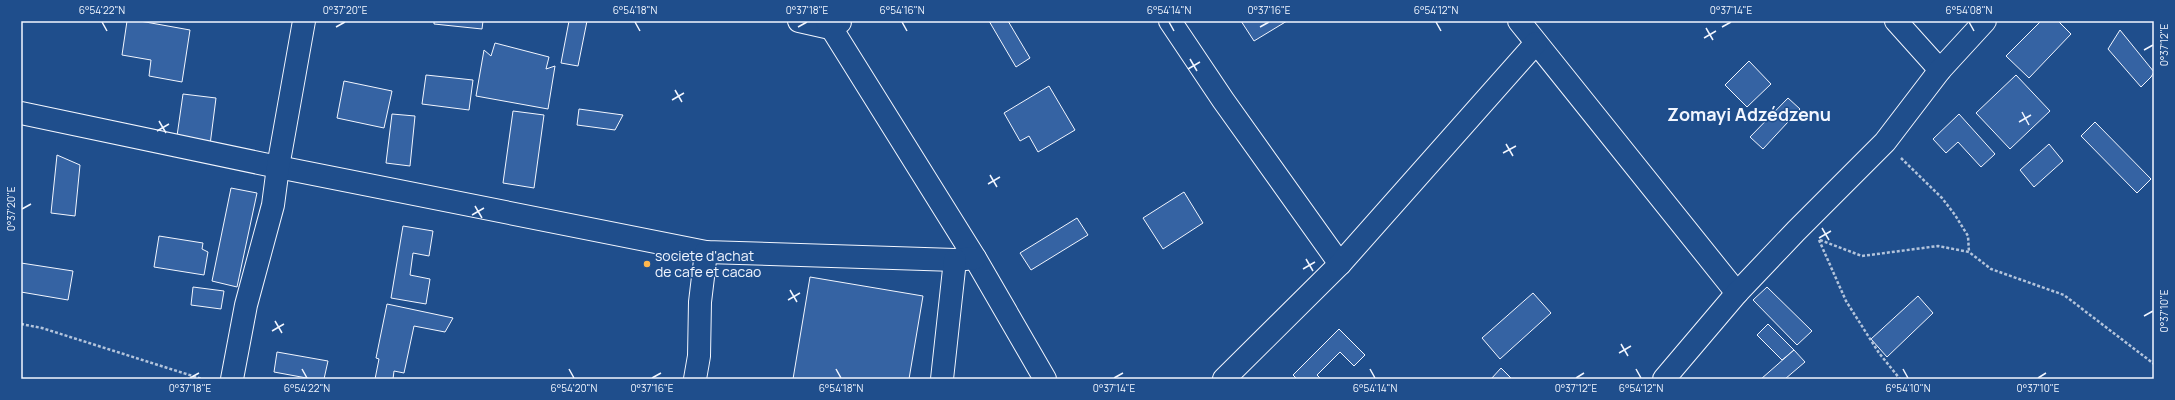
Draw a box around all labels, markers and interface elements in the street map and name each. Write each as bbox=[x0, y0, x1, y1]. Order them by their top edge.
text: 6°54'22"N bbox=[79, 3, 125, 17]
text: 0°37'20"E bbox=[323, 3, 368, 17]
text: 6°54'18"N bbox=[613, 3, 657, 17]
text: 0°37'18"E bbox=[786, 3, 829, 17]
text: 6°54'16"N bbox=[879, 3, 925, 17]
text: 6°54'14"N bbox=[1147, 3, 1191, 17]
text: 0°37'16"E bbox=[1247, 3, 1291, 17]
text: 6°54'12"N bbox=[1414, 3, 1458, 17]
text: 0°37'14"E bbox=[1710, 3, 1752, 17]
text: 6°54'08"N bbox=[1946, 3, 1993, 17]
text: 0°37'12"E bbox=[2157, 23, 2171, 66]
district label: Zomayi Adzédzenu bbox=[1667, 102, 1831, 126]
text: 0°37'20"E bbox=[4, 186, 18, 231]
place label: societe d'achat de cafe et cacao bbox=[655, 246, 761, 281]
marker: societe d'achat de cafe et cacao bbox=[642, 259, 652, 269]
text: 0°37'10"E bbox=[2157, 289, 2171, 332]
text: 0°37'18"E bbox=[169, 381, 212, 395]
text: 6°54'22"N bbox=[284, 381, 330, 395]
text: 6°54'20"N bbox=[551, 381, 598, 395]
text: 0°37'16"E bbox=[630, 381, 674, 395]
text: 6°54'18"N bbox=[819, 381, 863, 395]
text: 0°37'14"E bbox=[1093, 381, 1135, 395]
text: 6°54'14"N bbox=[1353, 381, 1397, 395]
text: 0°37'12"E bbox=[1555, 381, 1598, 395]
text: 6°54'12"N bbox=[1619, 381, 1663, 395]
text: 6°54'10"N bbox=[1886, 381, 1931, 395]
text: 0°37'10"E bbox=[2017, 381, 2060, 395]

